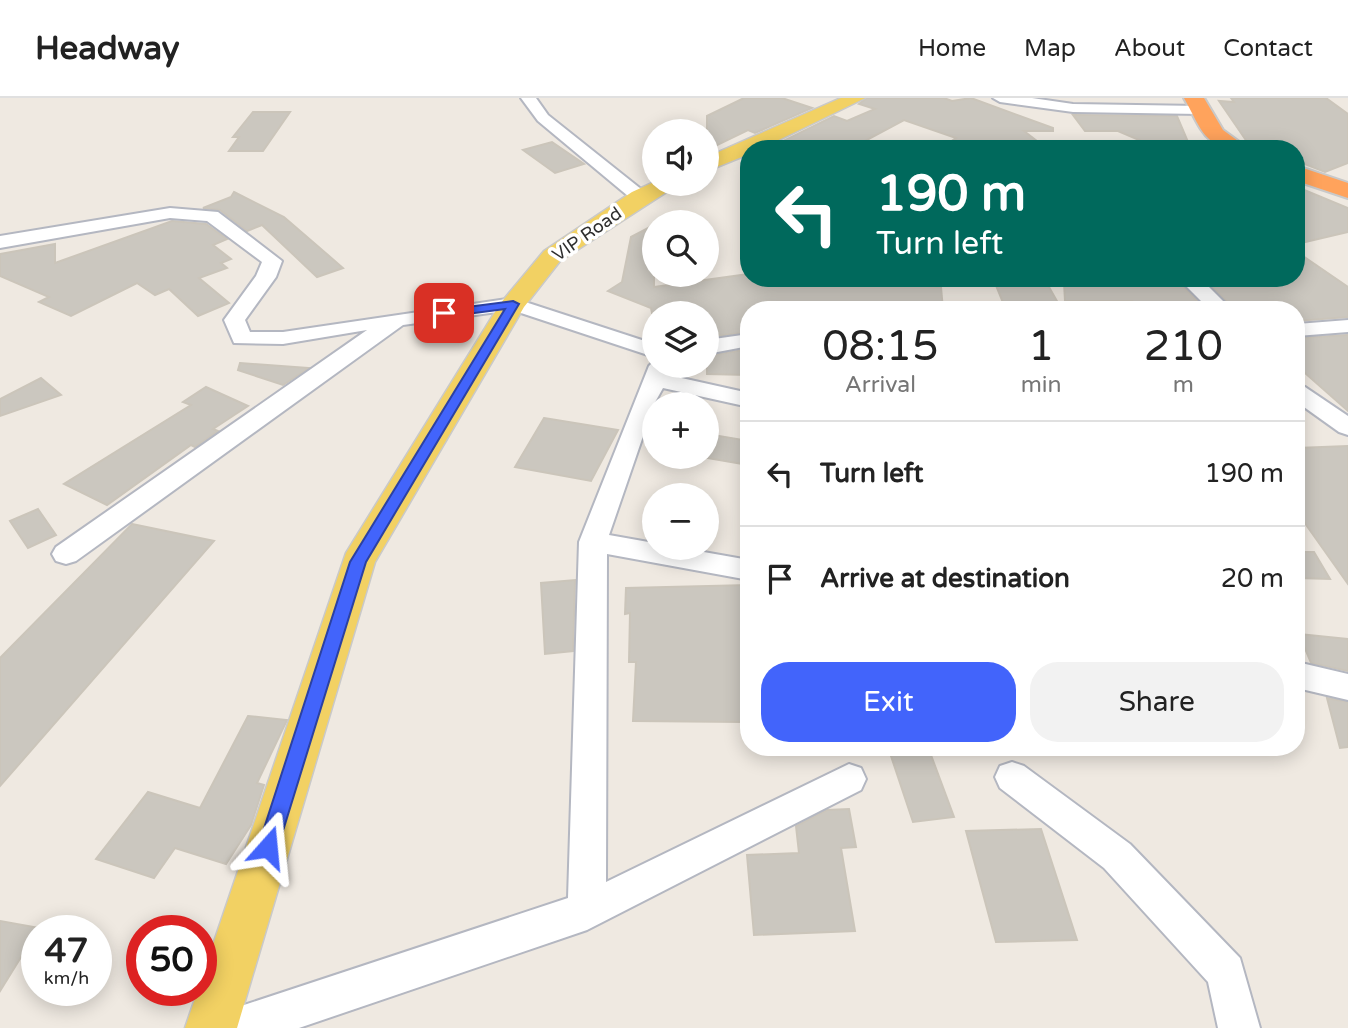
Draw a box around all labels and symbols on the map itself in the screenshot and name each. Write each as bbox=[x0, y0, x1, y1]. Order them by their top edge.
street label: VIP Road bbox=[548, 202, 626, 266]
pin bbox=[414, 283, 474, 343]
position arrow bbox=[231, 810, 305, 884]
speed limit sign: 50 bbox=[126, 915, 217, 1006]

